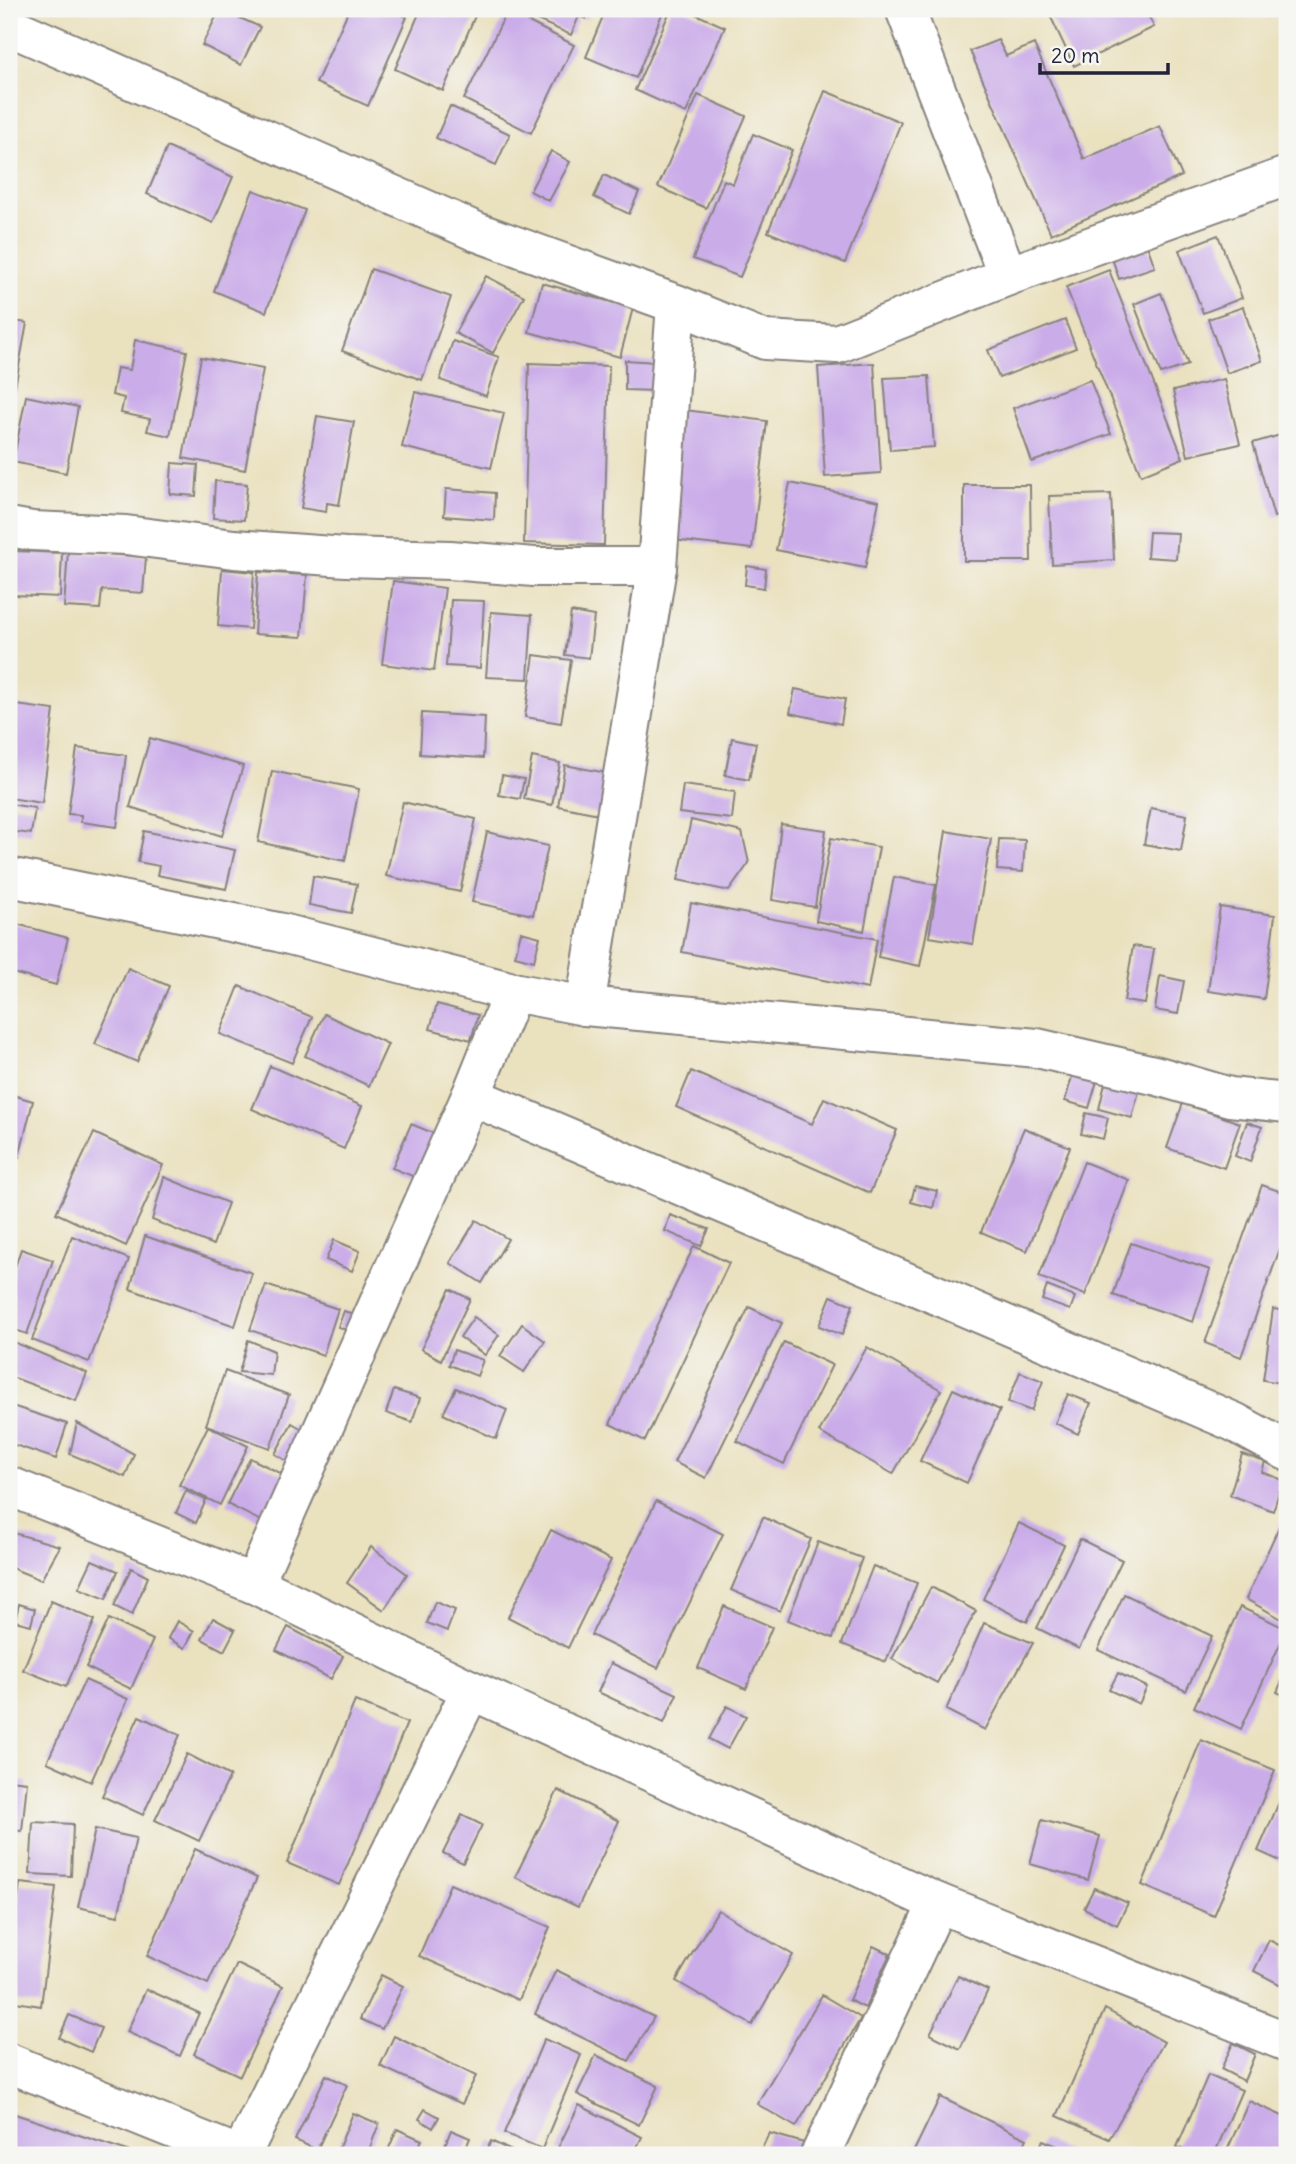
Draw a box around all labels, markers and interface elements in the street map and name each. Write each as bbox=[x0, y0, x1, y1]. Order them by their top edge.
scale bar bbox=[1040, 32, 1168, 76]
text: 20 m bbox=[1051, 42, 1100, 69]

